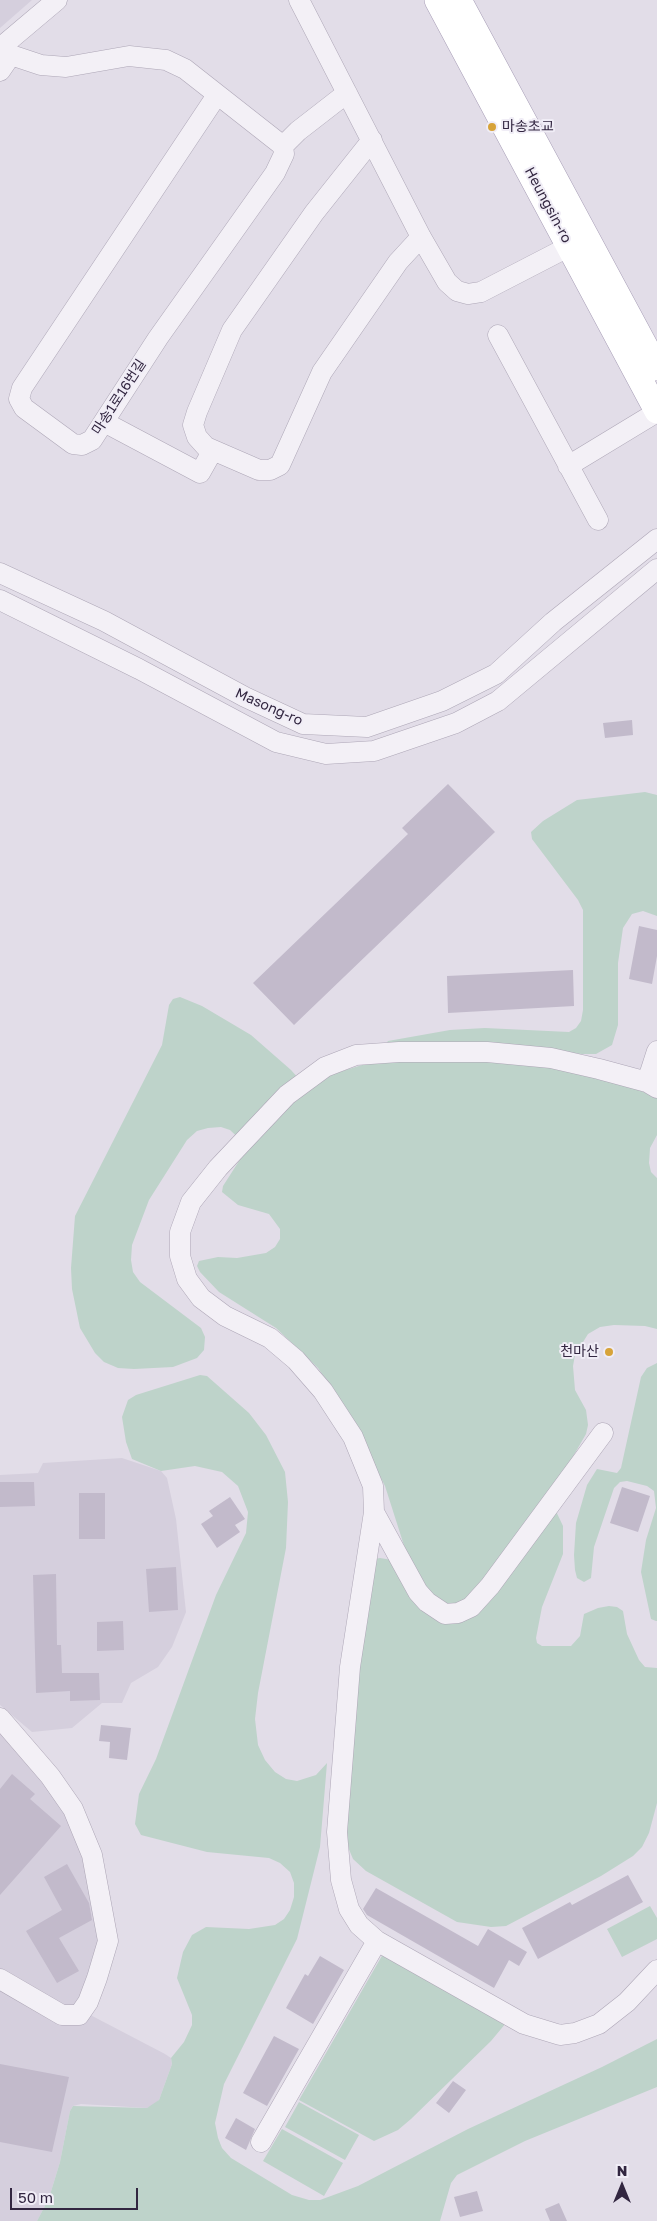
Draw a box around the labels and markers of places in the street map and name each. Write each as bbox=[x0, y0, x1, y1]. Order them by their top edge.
place label: 마송초교 bbox=[502, 119, 554, 135]
marker: 마송초교 bbox=[486, 121, 498, 133]
place label: 천마산 bbox=[560, 1344, 599, 1360]
marker: 천마산 bbox=[603, 1346, 615, 1358]

